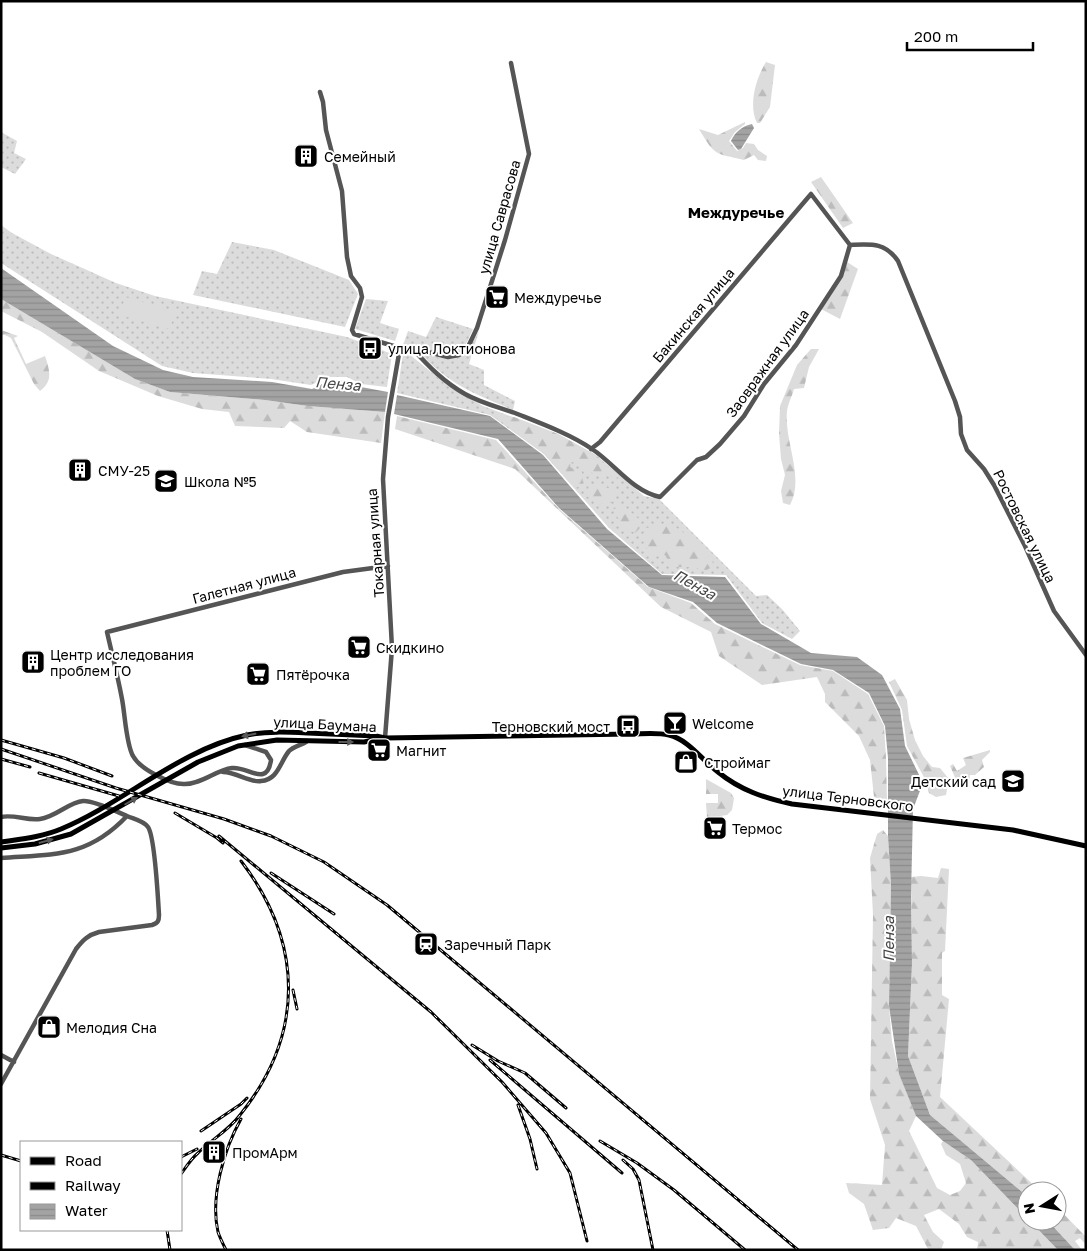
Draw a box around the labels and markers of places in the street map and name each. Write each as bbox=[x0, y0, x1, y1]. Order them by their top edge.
building icon: Семейный bbox=[293, 143, 319, 169]
place label: Семейный bbox=[324, 148, 396, 165]
supermarket icon: Междуречье bbox=[484, 284, 510, 310]
place label: Междуречье bbox=[514, 289, 602, 306]
bus stop icon: улица Локтионова bbox=[357, 335, 383, 361]
place label: улица Локтионова bbox=[388, 340, 516, 357]
building icon: СМУ-25 bbox=[67, 457, 93, 483]
place label: СМУ-25 bbox=[98, 462, 150, 479]
school or university icon: Школа №5 bbox=[153, 468, 179, 494]
place label: Школа №5 bbox=[184, 473, 257, 490]
supermarket icon: Скидкино bbox=[346, 634, 372, 660]
place label: Скидкино bbox=[376, 639, 444, 656]
place label: Центр исследования проблем ГО bbox=[50, 646, 194, 679]
building icon: Центр исследования проблем ГО bbox=[20, 649, 46, 675]
supermarket icon: Пятёрочка bbox=[245, 661, 271, 687]
place label: Пятёрочка bbox=[276, 666, 350, 683]
bar icon: Welcome bbox=[662, 710, 688, 736]
bus stop icon: Терновский мост bbox=[615, 713, 641, 739]
place label: Welcome bbox=[692, 715, 754, 732]
place label: Терновский мост bbox=[492, 718, 610, 735]
supermarket icon: Магнит bbox=[366, 737, 392, 763]
place label: Магнит bbox=[396, 742, 446, 759]
shop icon: Строймаг bbox=[673, 749, 699, 775]
place label: Строймаг bbox=[704, 754, 771, 771]
school or university icon: Детский сад bbox=[1000, 768, 1026, 794]
place label: Детский сад bbox=[911, 773, 997, 790]
supermarket icon: Термос bbox=[702, 815, 728, 841]
place label: Термос bbox=[732, 820, 783, 837]
station icon: Заречный Парк bbox=[413, 931, 439, 957]
place label: Заречный Парк bbox=[444, 936, 551, 953]
shop icon: Мелодия Сна bbox=[36, 1014, 62, 1040]
place label: Мелодия Сна bbox=[66, 1019, 157, 1036]
building icon: ПромАрм bbox=[201, 1139, 227, 1165]
place label: ПромАрм bbox=[232, 1144, 298, 1161]

